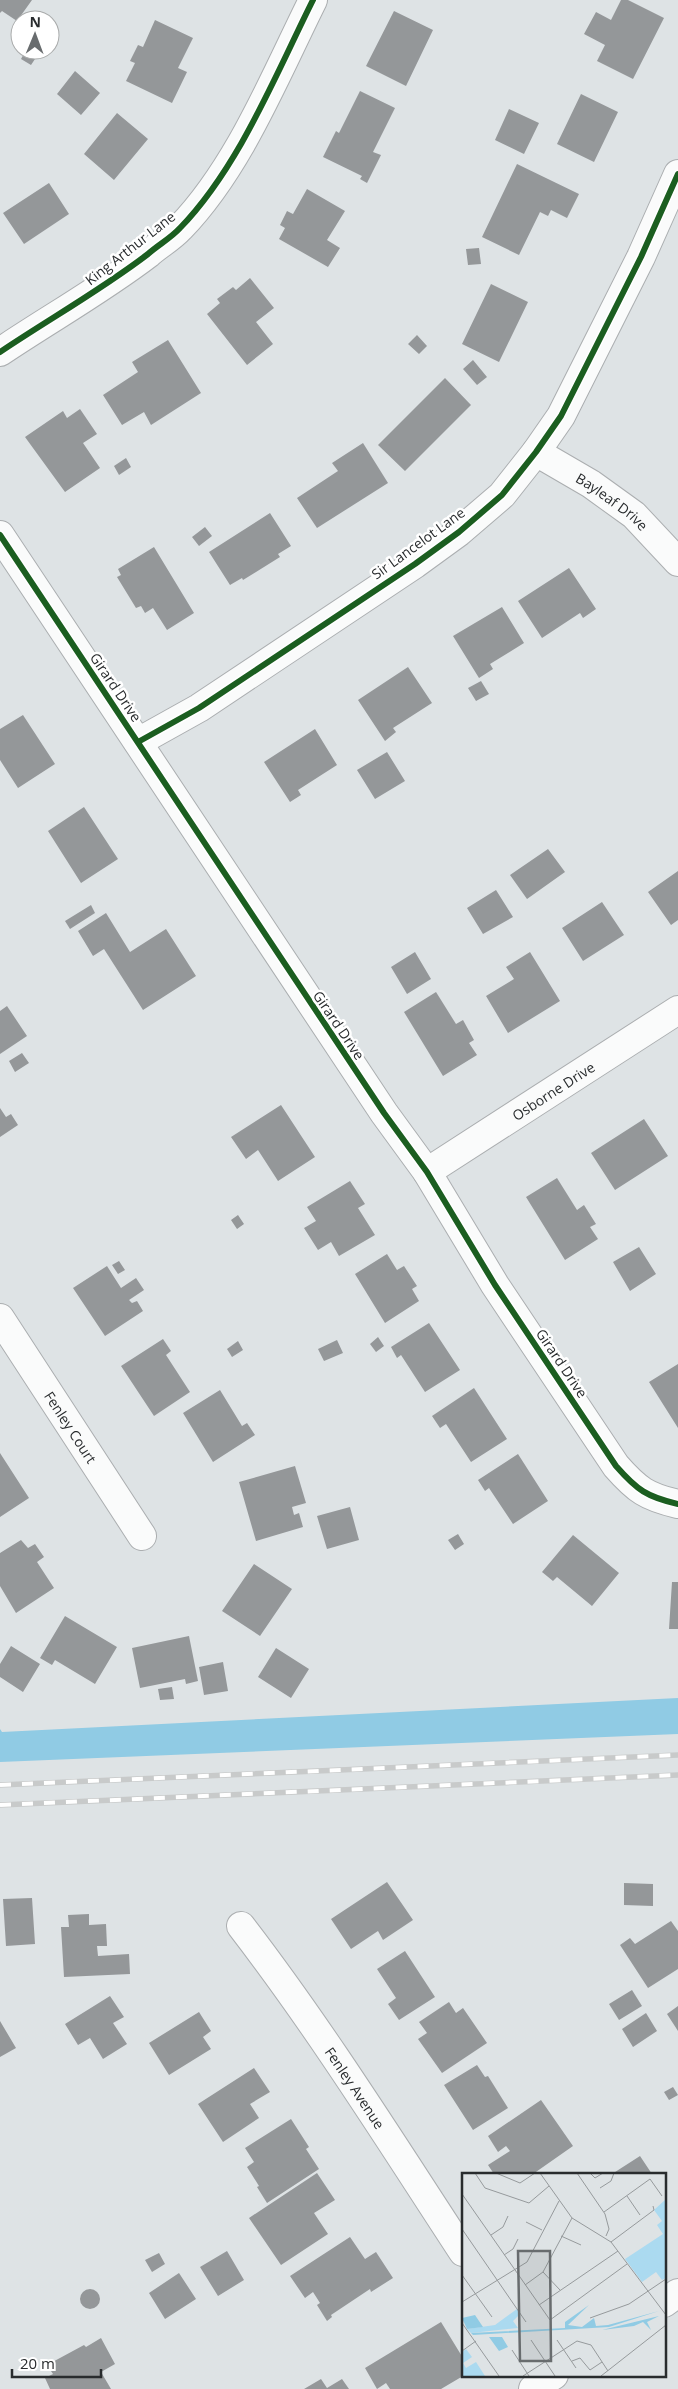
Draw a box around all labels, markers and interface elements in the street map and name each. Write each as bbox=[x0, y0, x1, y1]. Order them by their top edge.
north arrow bbox=[10, 10, 60, 60]
text: N bbox=[29, 12, 41, 31]
street label: King Arthur Lane bbox=[81, 207, 179, 289]
street label: Bayleaf Drive bbox=[573, 468, 653, 534]
street label: Sir Lancelot Lane bbox=[368, 503, 469, 583]
street label: Girard Drive bbox=[86, 649, 146, 725]
street label: Girard Drive bbox=[309, 987, 369, 1063]
street label: Osborne Drive bbox=[508, 1057, 598, 1124]
street label: Girard Drive bbox=[532, 1325, 592, 1401]
street label: Fenley Court bbox=[41, 1387, 101, 1467]
street label: Fenley Avenue bbox=[321, 2043, 390, 2132]
inset map bbox=[462, 2173, 666, 2376]
scale bar bbox=[12, 2346, 101, 2378]
text: 20 m bbox=[20, 2353, 55, 2373]

